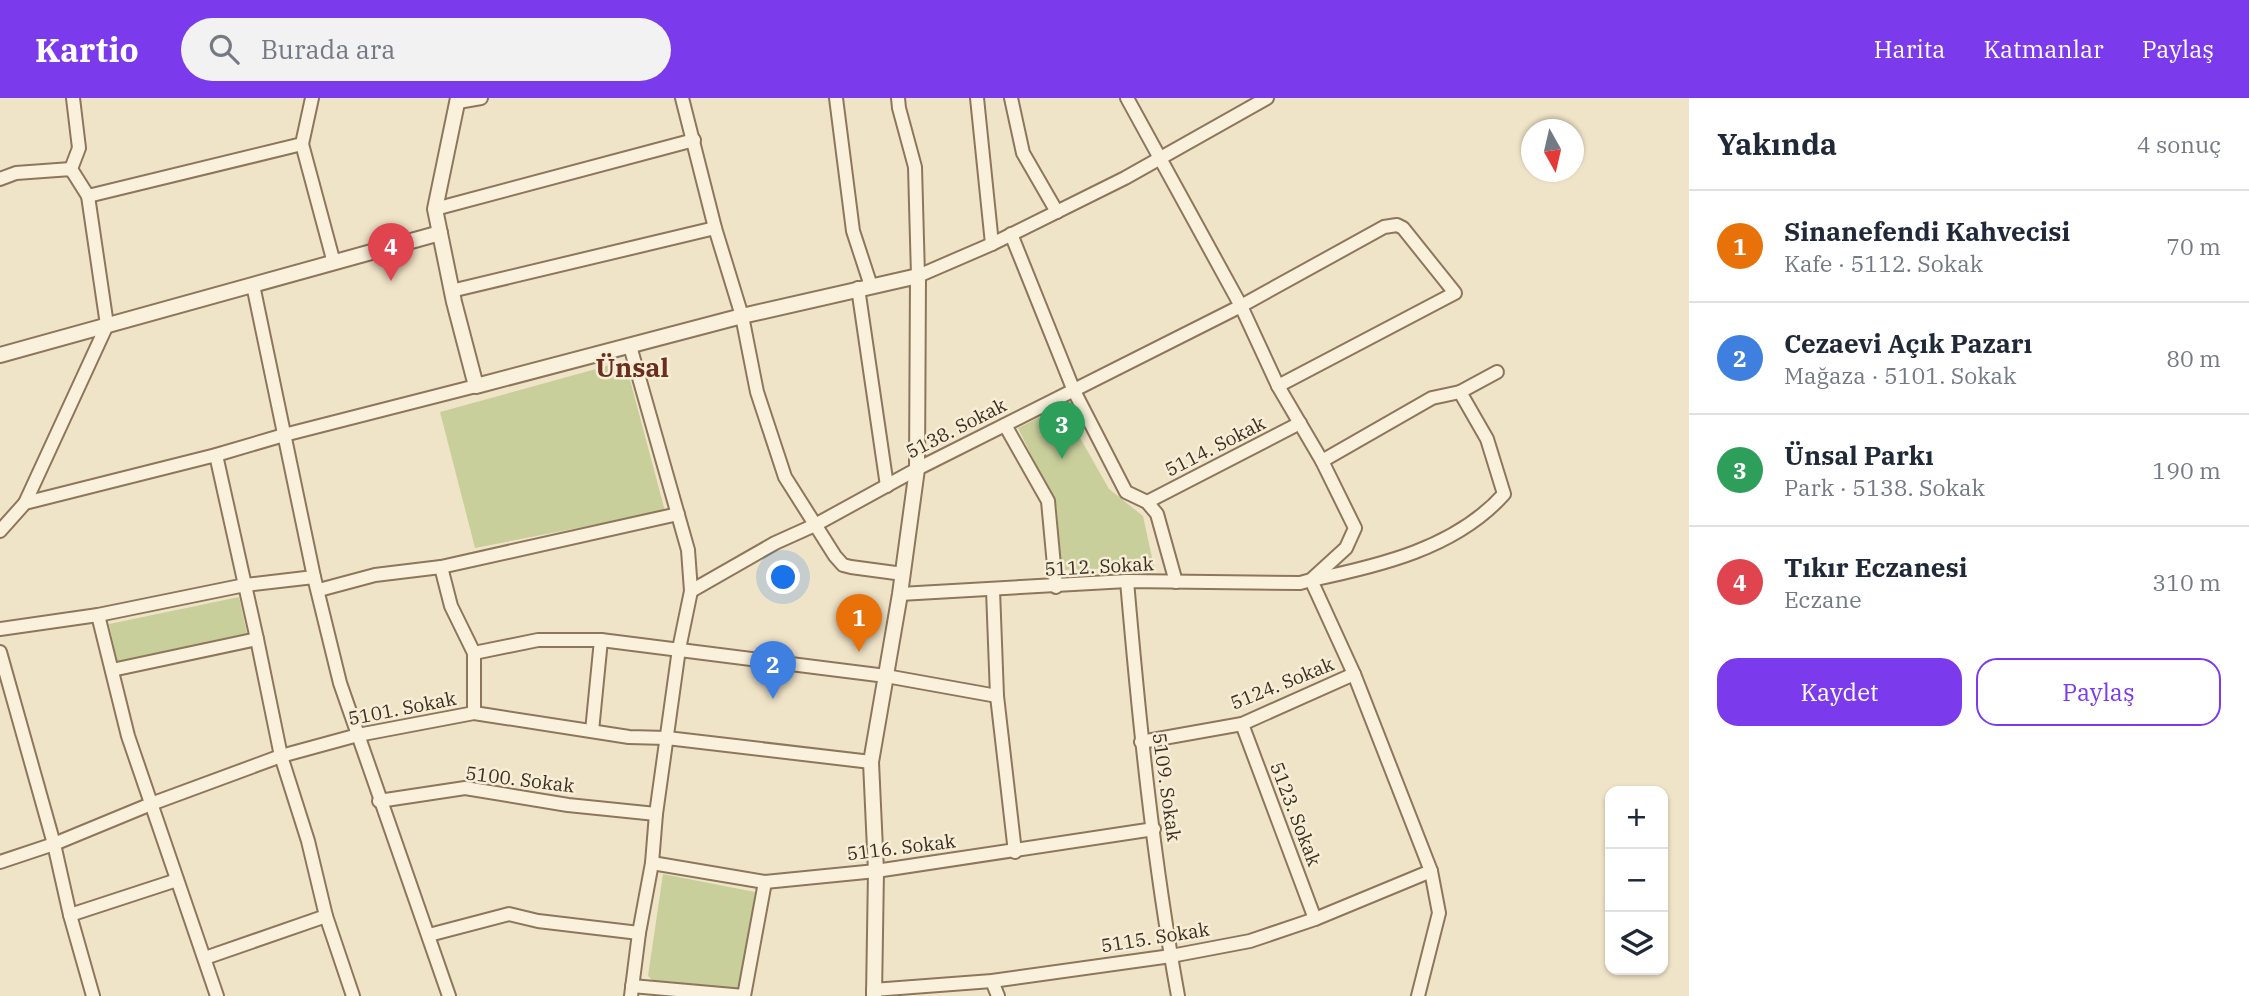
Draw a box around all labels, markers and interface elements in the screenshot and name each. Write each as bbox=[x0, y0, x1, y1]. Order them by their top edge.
search box bbox=[181, 18, 671, 81]
text: Kartio bbox=[35, 28, 139, 71]
icon: search bbox=[205, 30, 243, 68]
text: Burada ara bbox=[261, 32, 396, 66]
text: Harita bbox=[1874, 33, 1945, 65]
text: Katmanlar bbox=[1983, 33, 2104, 65]
text: Paylaş bbox=[2142, 33, 2214, 65]
north arrow bbox=[1521, 119, 1584, 182]
text: Yakında bbox=[1717, 124, 1837, 163]
text: 4 sonuç bbox=[2137, 129, 2221, 159]
text: Sinanefendi Kahvecisi bbox=[1784, 214, 2070, 248]
pin: 4 bbox=[368, 223, 414, 281]
text: 1 bbox=[1733, 231, 1747, 261]
text: 70 m bbox=[2166, 231, 2221, 261]
text: Kafe · 5112. Sokak bbox=[1784, 248, 1983, 278]
text: Cezaevi Açık Pazarı bbox=[1784, 326, 2032, 360]
text: 2 bbox=[1733, 343, 1747, 373]
text: 80 m bbox=[2166, 343, 2221, 373]
district label: Ünsal bbox=[595, 350, 669, 384]
text: Mağaza · 5101. Sokak bbox=[1784, 360, 2017, 390]
street label: 5138. Sokak bbox=[902, 392, 1010, 464]
pin: 3 bbox=[1039, 401, 1085, 459]
street label: 5114. Sokak bbox=[1161, 410, 1269, 482]
text: Ünsal Parkı bbox=[1784, 438, 1934, 472]
text: 3 bbox=[1733, 455, 1747, 485]
text: 190 m bbox=[2152, 455, 2221, 485]
text: Park · 5138. Sokak bbox=[1784, 472, 1985, 502]
text: Tıkır Eczanesi bbox=[1784, 550, 1968, 584]
street label: 5112. Sokak bbox=[1044, 551, 1154, 581]
your location bbox=[766, 560, 800, 594]
text: 4 bbox=[1733, 567, 1747, 597]
text: 310 m bbox=[2152, 567, 2221, 597]
text: Eczane bbox=[1784, 584, 1862, 614]
pin: 1 bbox=[836, 594, 882, 652]
pin: 2 bbox=[750, 641, 796, 699]
street label: 5124. Sokak bbox=[1227, 651, 1337, 715]
button: Kaydet bbox=[1717, 658, 1962, 726]
button: Paylaş bbox=[1976, 658, 2221, 726]
street label: 5101. Sokak bbox=[346, 686, 458, 730]
street label: 5109. Sokak bbox=[1147, 731, 1187, 843]
street label: 5123. Sokak bbox=[1265, 759, 1327, 869]
street label: 5100. Sokak bbox=[464, 760, 576, 798]
map controls bbox=[1605, 786, 1668, 975]
button: + bbox=[1605, 786, 1668, 849]
street label: 5116. Sokak bbox=[845, 828, 957, 866]
button: − bbox=[1605, 849, 1668, 912]
button: layers bbox=[1605, 912, 1668, 975]
street label: 5115. Sokak bbox=[1099, 917, 1211, 957]

